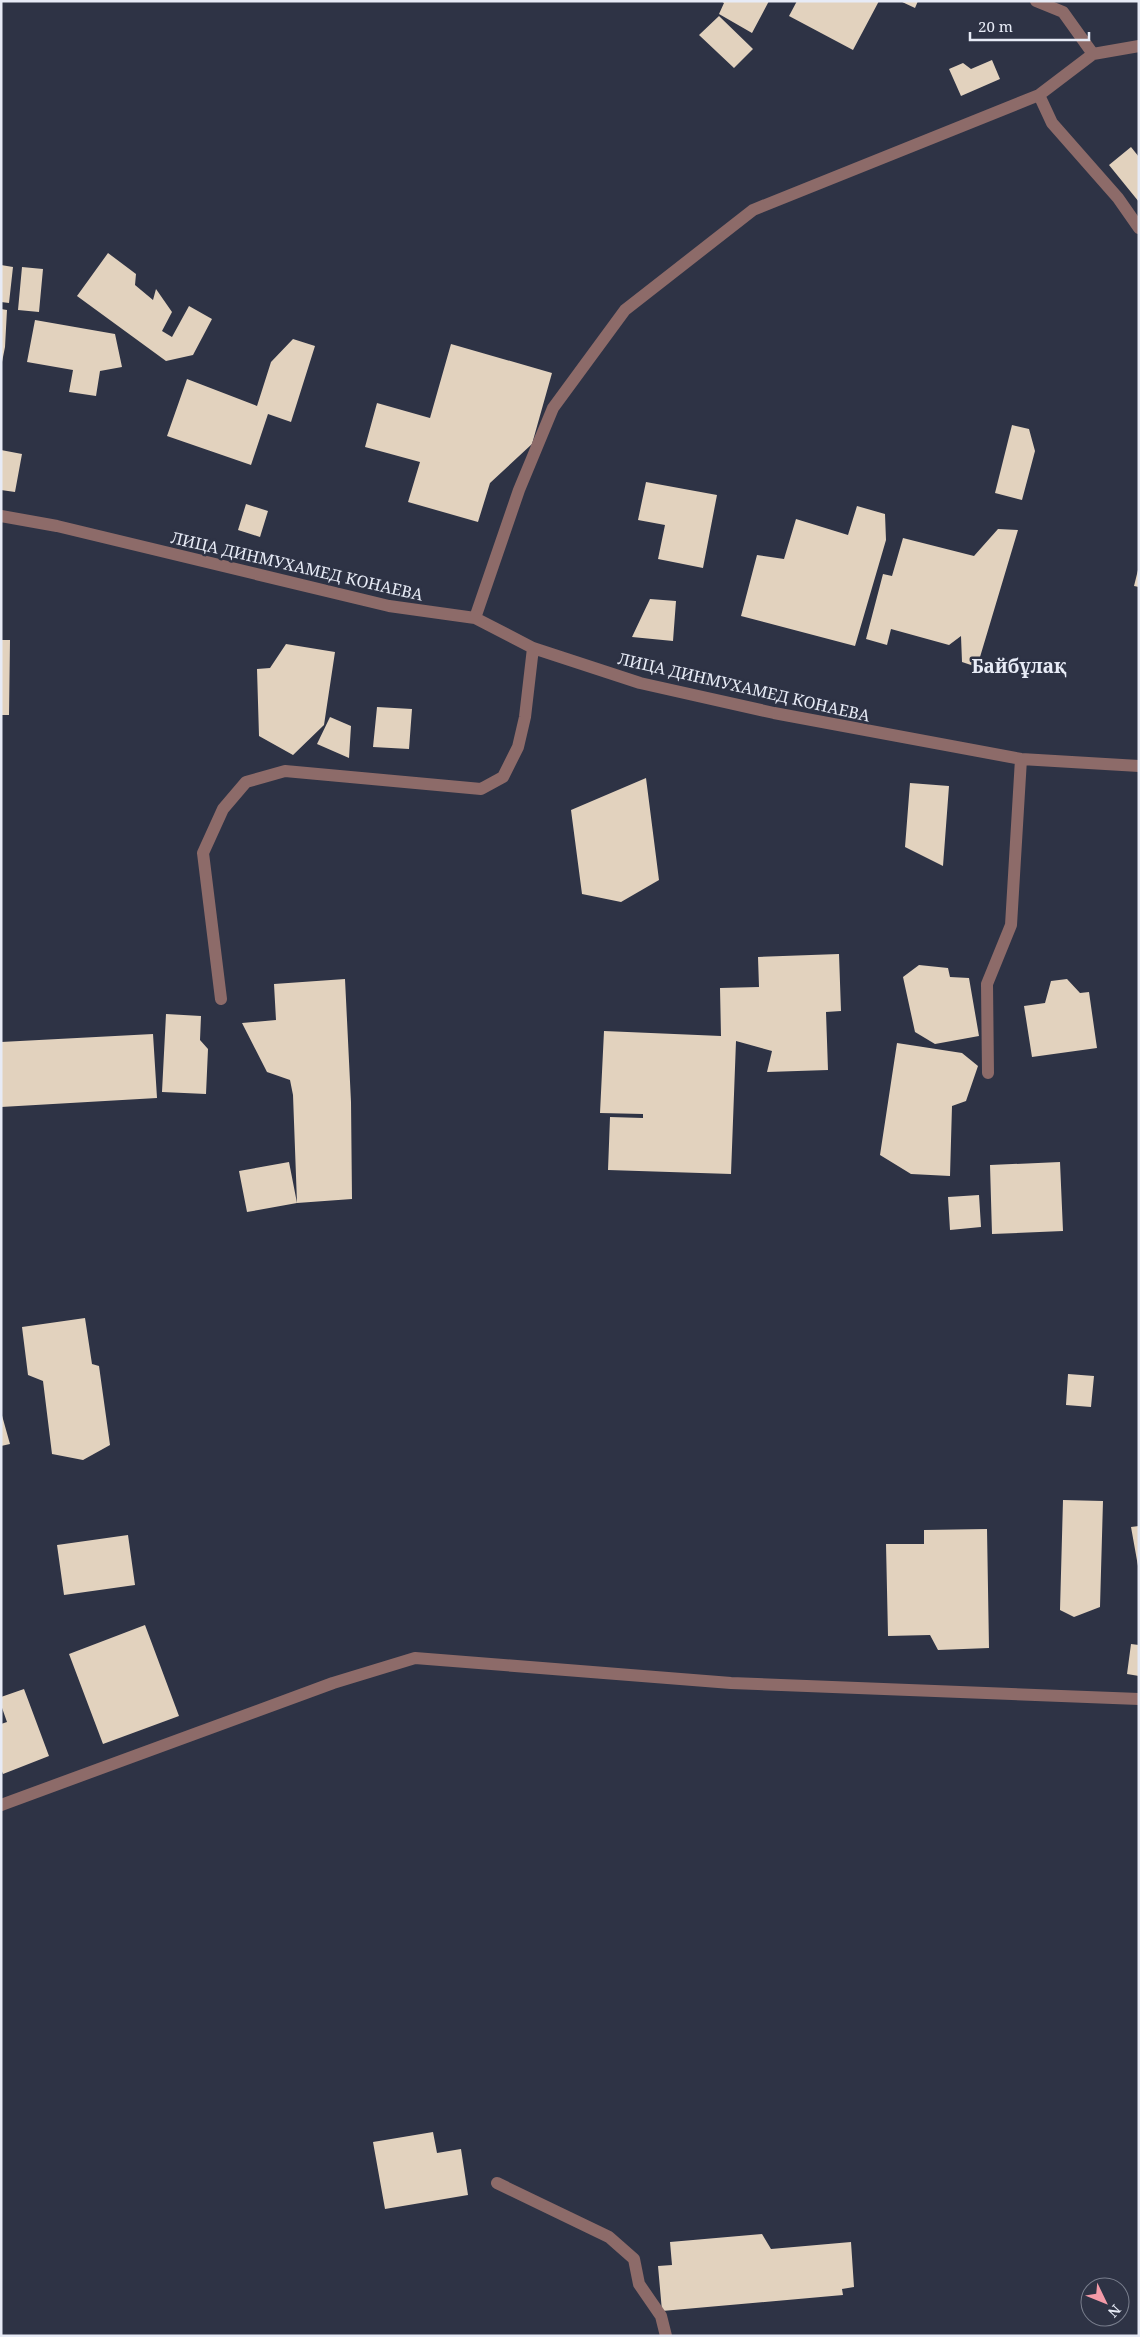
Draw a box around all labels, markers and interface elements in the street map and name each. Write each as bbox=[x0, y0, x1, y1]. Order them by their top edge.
scale bar bbox=[970, 10, 1089, 42]
text: 20 m bbox=[978, 16, 1013, 36]
street label: ЛИЦА ДИНМУХАМЕД КОНАЕВА bbox=[169, 526, 426, 606]
street label: ЛИЦА ДИНМУХАМЕД КОНАЕВА bbox=[616, 647, 873, 727]
district label: Байбұлақ bbox=[971, 653, 1067, 679]
north arrow bbox=[1080, 2277, 1130, 2327]
text: N bbox=[1104, 2301, 1126, 2322]

